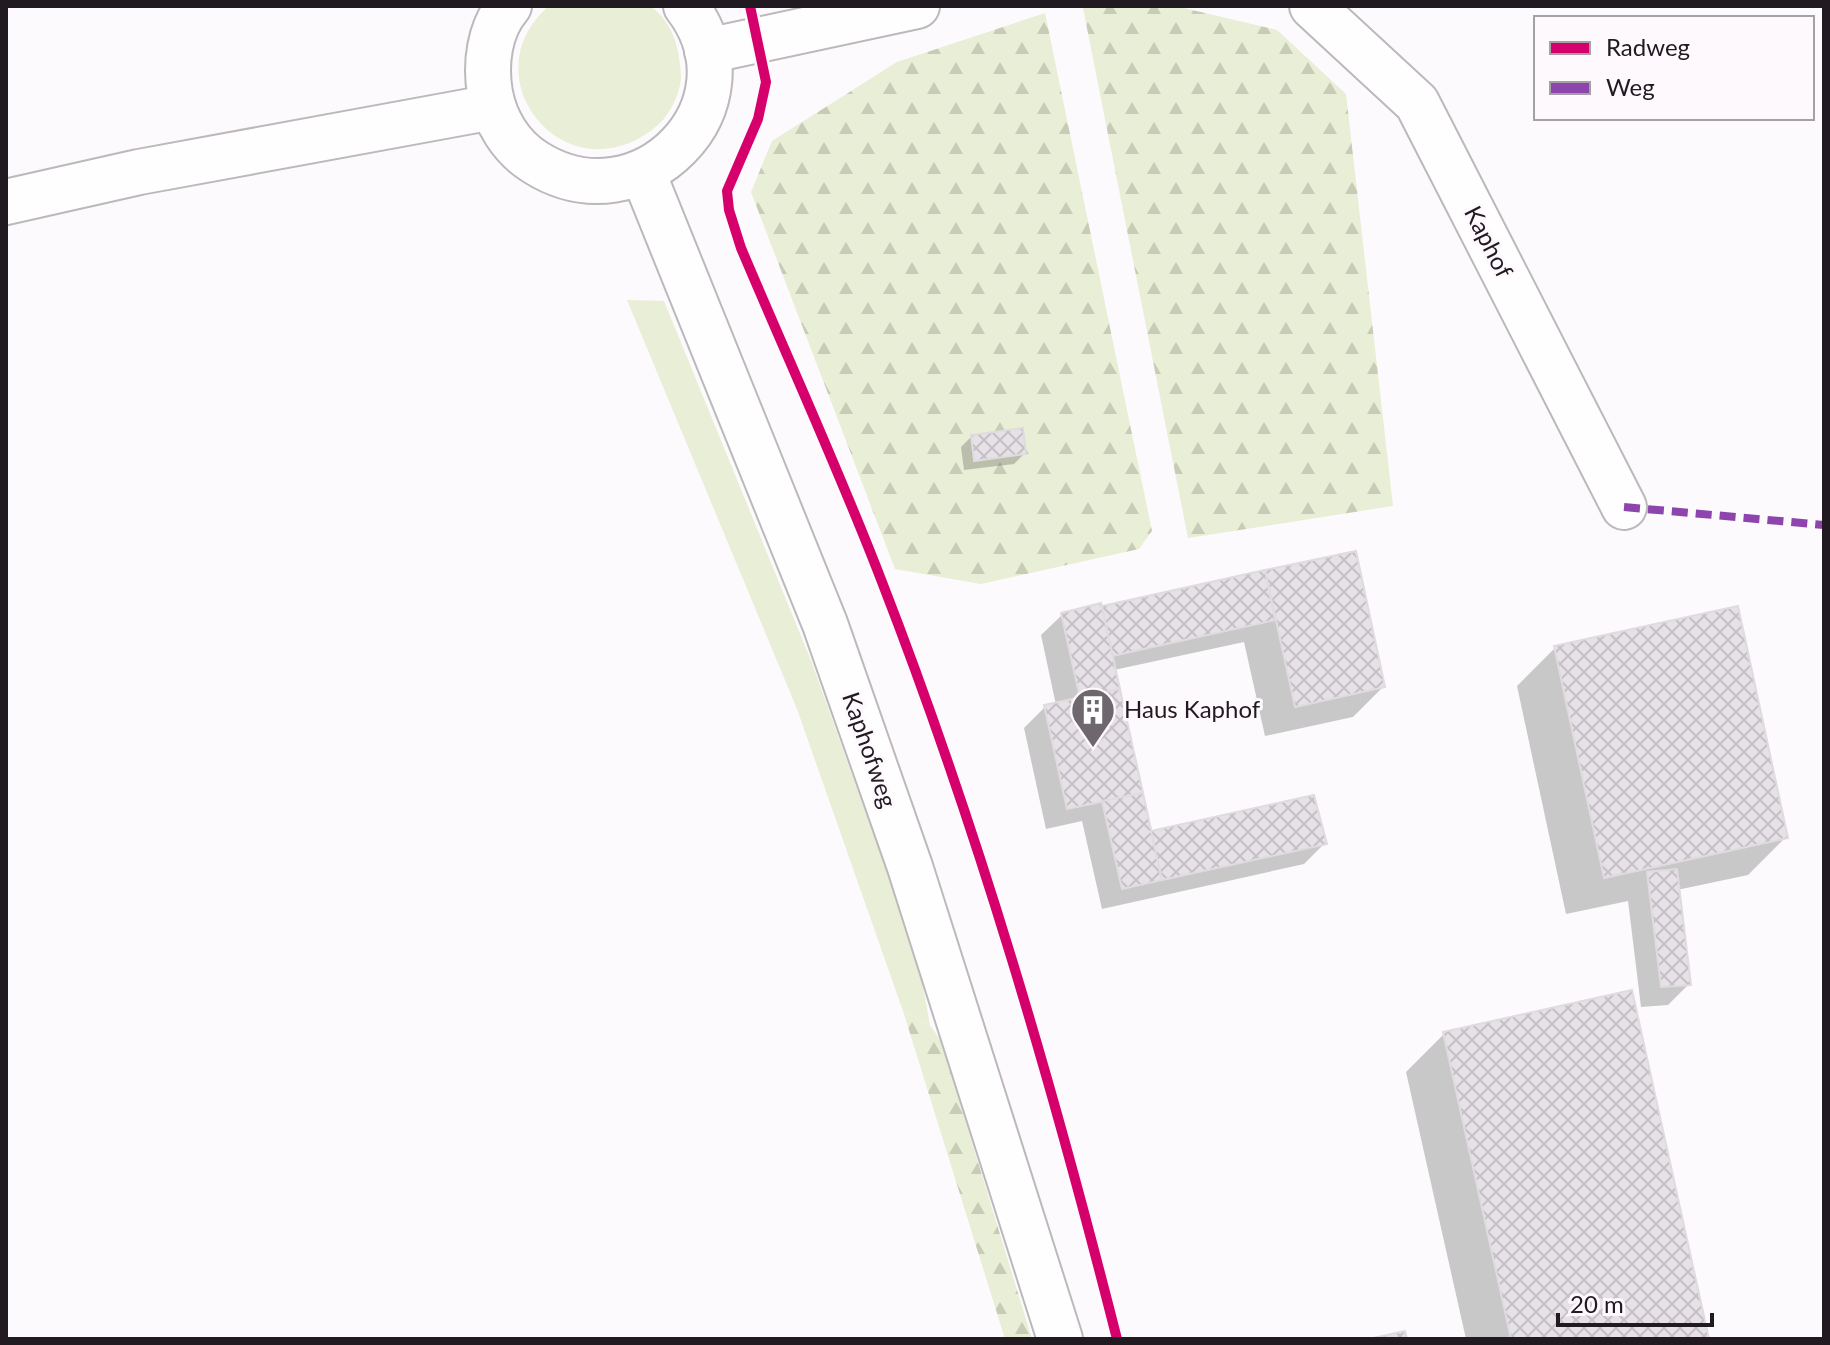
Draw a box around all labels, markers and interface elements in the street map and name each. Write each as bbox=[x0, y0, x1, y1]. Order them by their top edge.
legend bbox=[1534, 16, 1814, 120]
text: Radweg bbox=[1606, 32, 1690, 61]
text: Weg bbox=[1606, 72, 1655, 101]
street label: Kaphof bbox=[1459, 201, 1520, 282]
building icon: Haus Kaphof bbox=[1069, 686, 1117, 749]
street label: Kaphofweg bbox=[837, 688, 904, 811]
place label: Haus Kaphof bbox=[1124, 694, 1261, 723]
scale bar bbox=[1558, 1277, 1712, 1327]
text: 20 m bbox=[1570, 1289, 1624, 1318]

